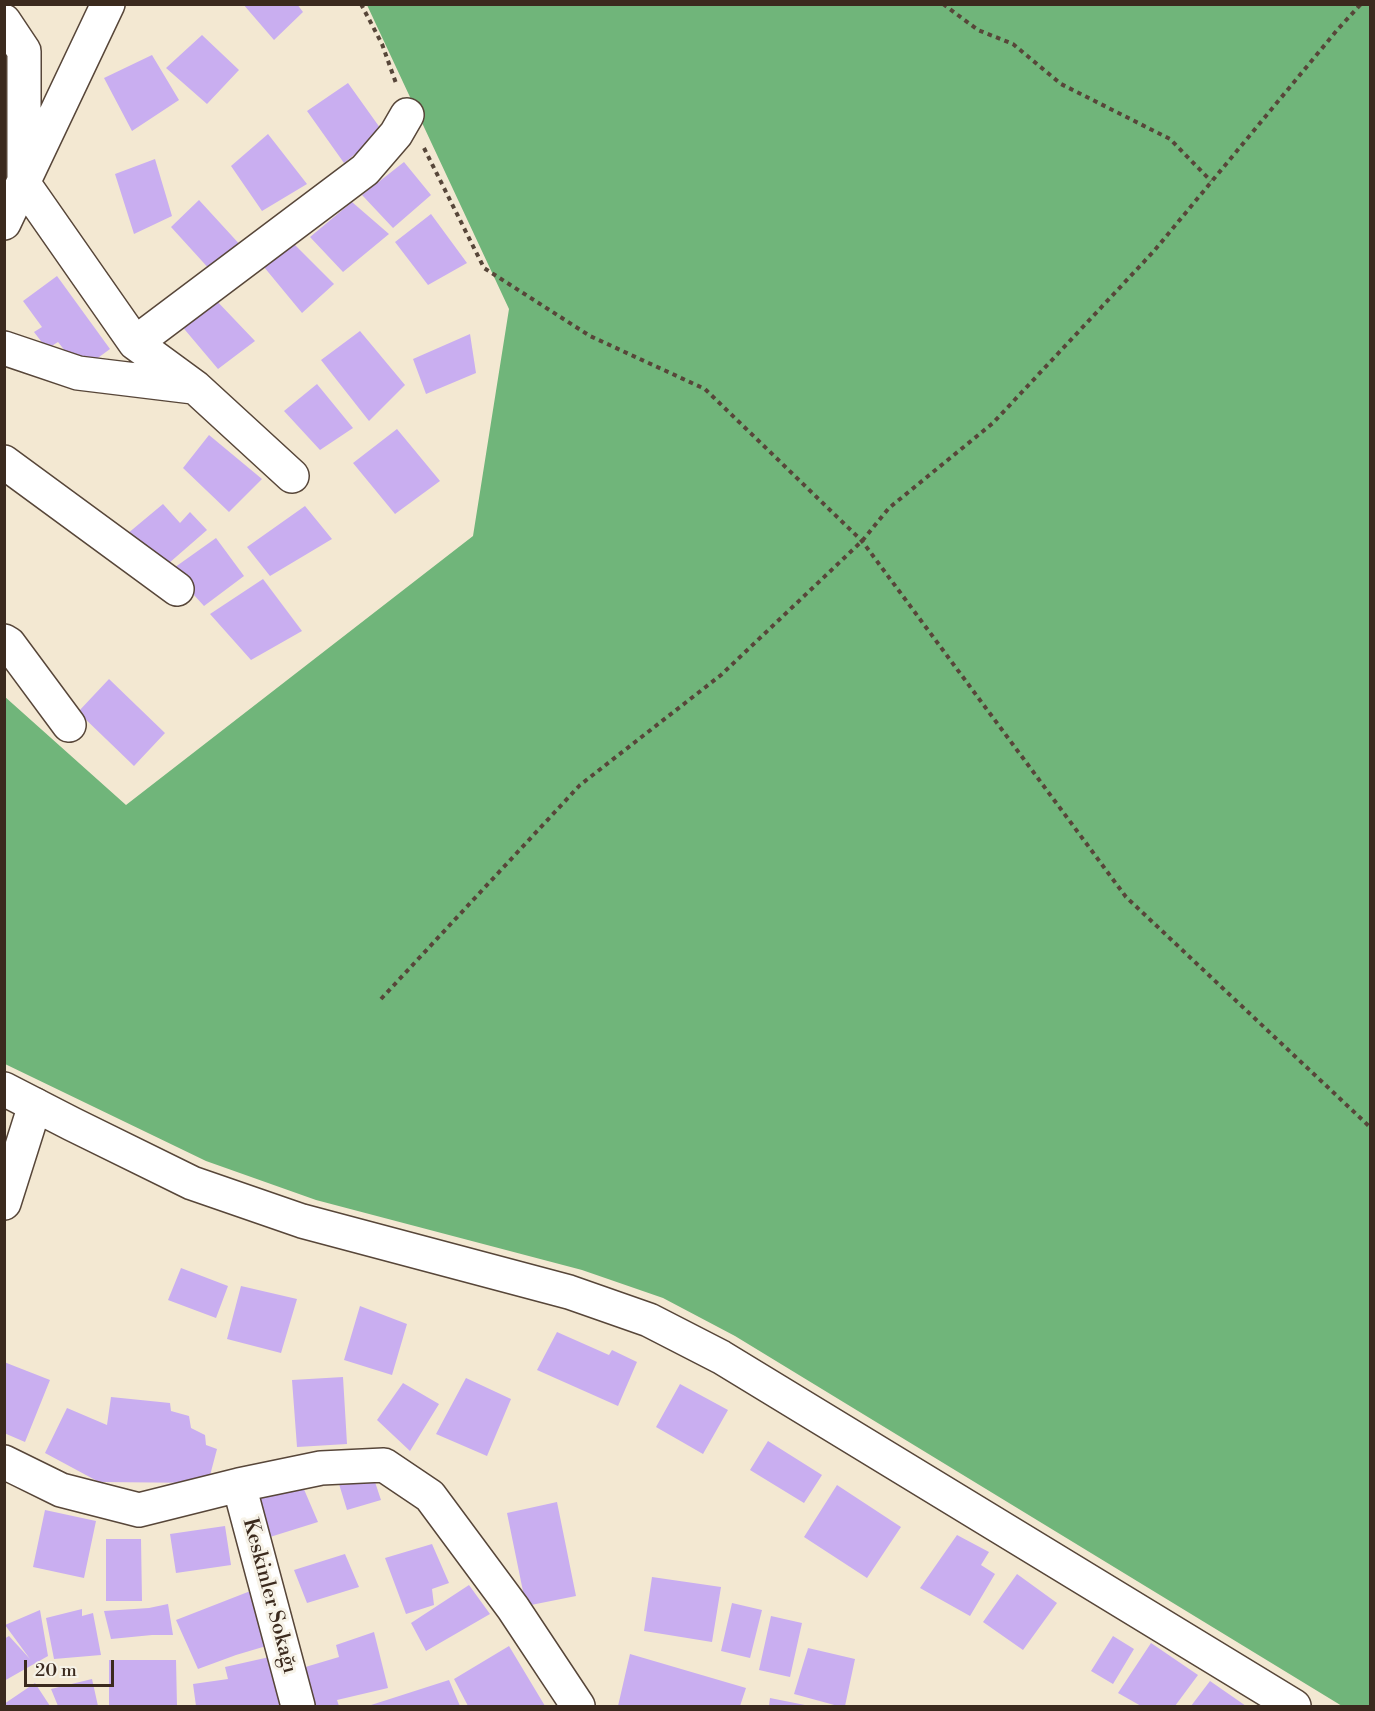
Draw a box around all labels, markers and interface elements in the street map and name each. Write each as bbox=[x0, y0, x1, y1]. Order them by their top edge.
street label: Keskinler Sokağı bbox=[236, 1516, 302, 1676]
scale bar bbox=[27, 1648, 117, 1686]
text: 20 m bbox=[35, 1659, 77, 1682]

